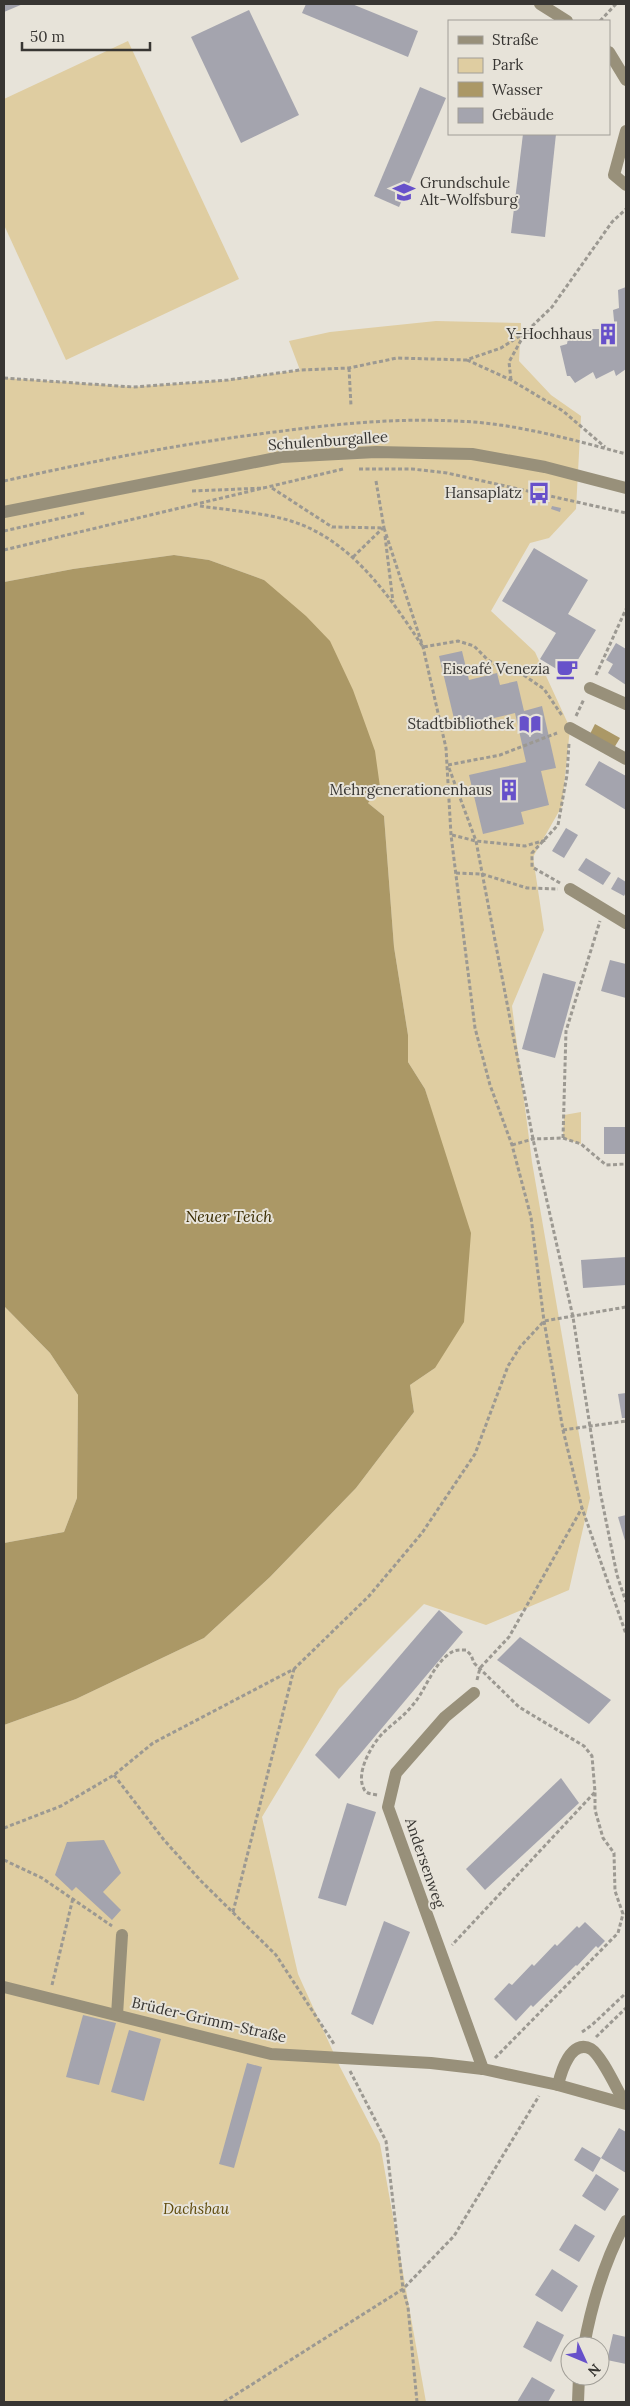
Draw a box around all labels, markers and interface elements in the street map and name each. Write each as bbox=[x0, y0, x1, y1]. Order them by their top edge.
scale bar bbox=[22, 20, 150, 52]
legend bbox=[448, 20, 610, 135]
text: 50 m bbox=[30, 27, 65, 46]
text: Straße bbox=[492, 30, 539, 49]
text: Park bbox=[492, 55, 523, 74]
text: Wasser bbox=[492, 80, 543, 99]
text: Gebäude bbox=[492, 105, 554, 124]
place label: Grundschule Alt-Wolfsburg bbox=[419, 173, 518, 209]
school or university icon: Grundschule Alt-Wolfsburg bbox=[391, 179, 417, 205]
building icon: Y-Hochhaus bbox=[595, 321, 621, 347]
place label: Y-Hochhaus bbox=[506, 324, 592, 343]
street label: Schulenburgallee bbox=[267, 427, 389, 454]
bus stop icon: Hansaplatz bbox=[526, 480, 552, 506]
place label: Hansaplatz bbox=[445, 483, 522, 502]
cafe icon: Eiscafé Venezia bbox=[554, 656, 580, 682]
place label: Eiscafé Venezia bbox=[443, 659, 550, 678]
library icon: Stadtbibliothek bbox=[517, 711, 543, 737]
place label: Stadtbibliothek bbox=[408, 714, 514, 733]
building icon: Mehrgenerationenhaus bbox=[496, 777, 522, 803]
place label: Mehrgenerationenhaus bbox=[330, 780, 492, 799]
water label: Neuer Teich bbox=[185, 1206, 273, 1226]
street label: Andersenweg bbox=[401, 1814, 450, 1911]
street label: Brüder-Grimm-Straße bbox=[130, 1992, 288, 2047]
park label: Dachsbau bbox=[163, 2199, 229, 2218]
north arrow bbox=[560, 2336, 610, 2386]
text: N bbox=[584, 2360, 605, 2380]

